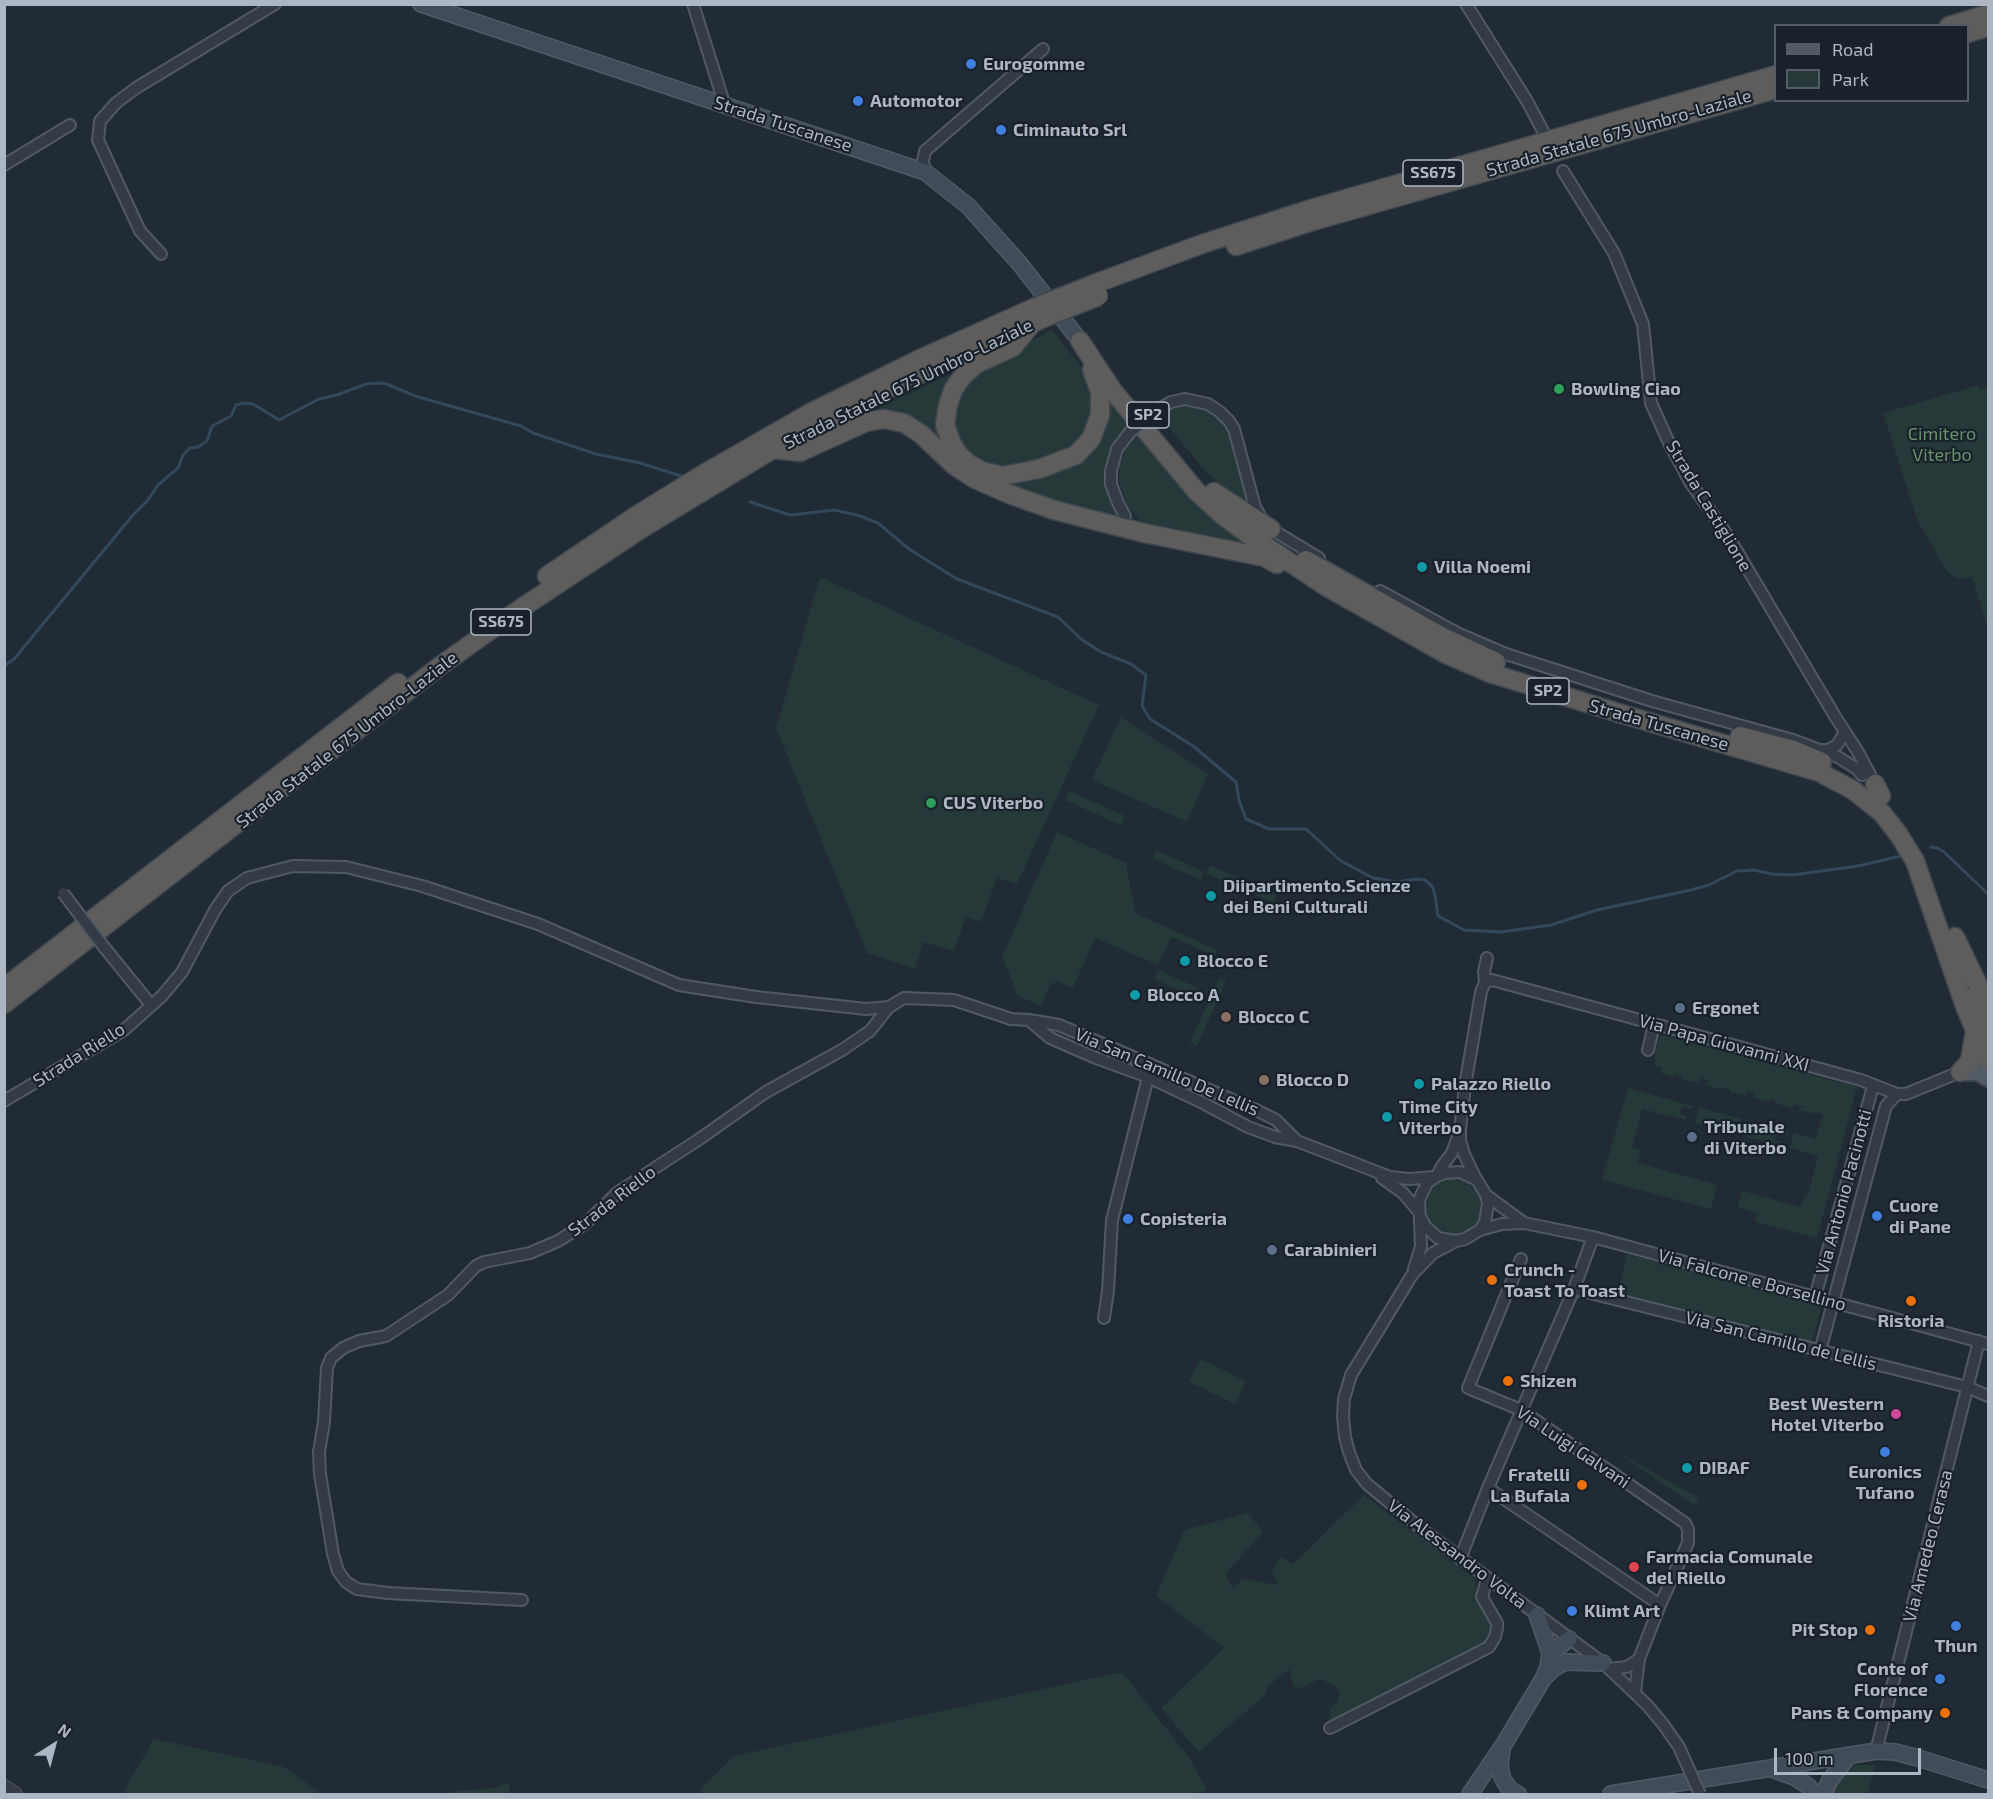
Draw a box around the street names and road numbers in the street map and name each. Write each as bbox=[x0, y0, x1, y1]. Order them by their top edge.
street label: Strada Statale 675 Umbro-Laziale bbox=[1484, 85, 1754, 181]
street label: Strada Tuscanese bbox=[711, 91, 855, 157]
road number: SS675 bbox=[1403, 160, 1463, 186]
street label: Strada Statale 675 Umbro-Laziale bbox=[780, 314, 1036, 454]
road number: SP2 bbox=[1127, 402, 1169, 428]
street label: Strada Castiglione bbox=[1661, 437, 1757, 575]
road number: SS675 bbox=[471, 609, 531, 635]
street label: Strada Statale 675 Umbro-Laziale bbox=[232, 647, 462, 833]
road number: SP2 bbox=[1527, 678, 1569, 704]
street label: Strada Tuscanese bbox=[1587, 695, 1731, 755]
street label: Via Papa Giovanni XXI bbox=[1636, 1010, 1812, 1076]
street label: Strada Riello bbox=[29, 1018, 129, 1092]
street label: Via San Camillo De Lellis bbox=[1072, 1023, 1262, 1121]
street label: Via Antonio Pacinotti bbox=[1812, 1107, 1876, 1277]
street label: Strada Riello bbox=[564, 1161, 660, 1241]
street label: Via Falcone e Borsellino bbox=[1656, 1244, 1848, 1316]
street label: Via San Camillo de Lellis bbox=[1683, 1307, 1879, 1375]
street label: Via Luigi Galvani bbox=[1512, 1401, 1634, 1493]
street label: Via Amedeo Cerasa bbox=[1899, 1468, 1957, 1624]
street label: Via Alessandro Volta bbox=[1383, 1495, 1531, 1613]

